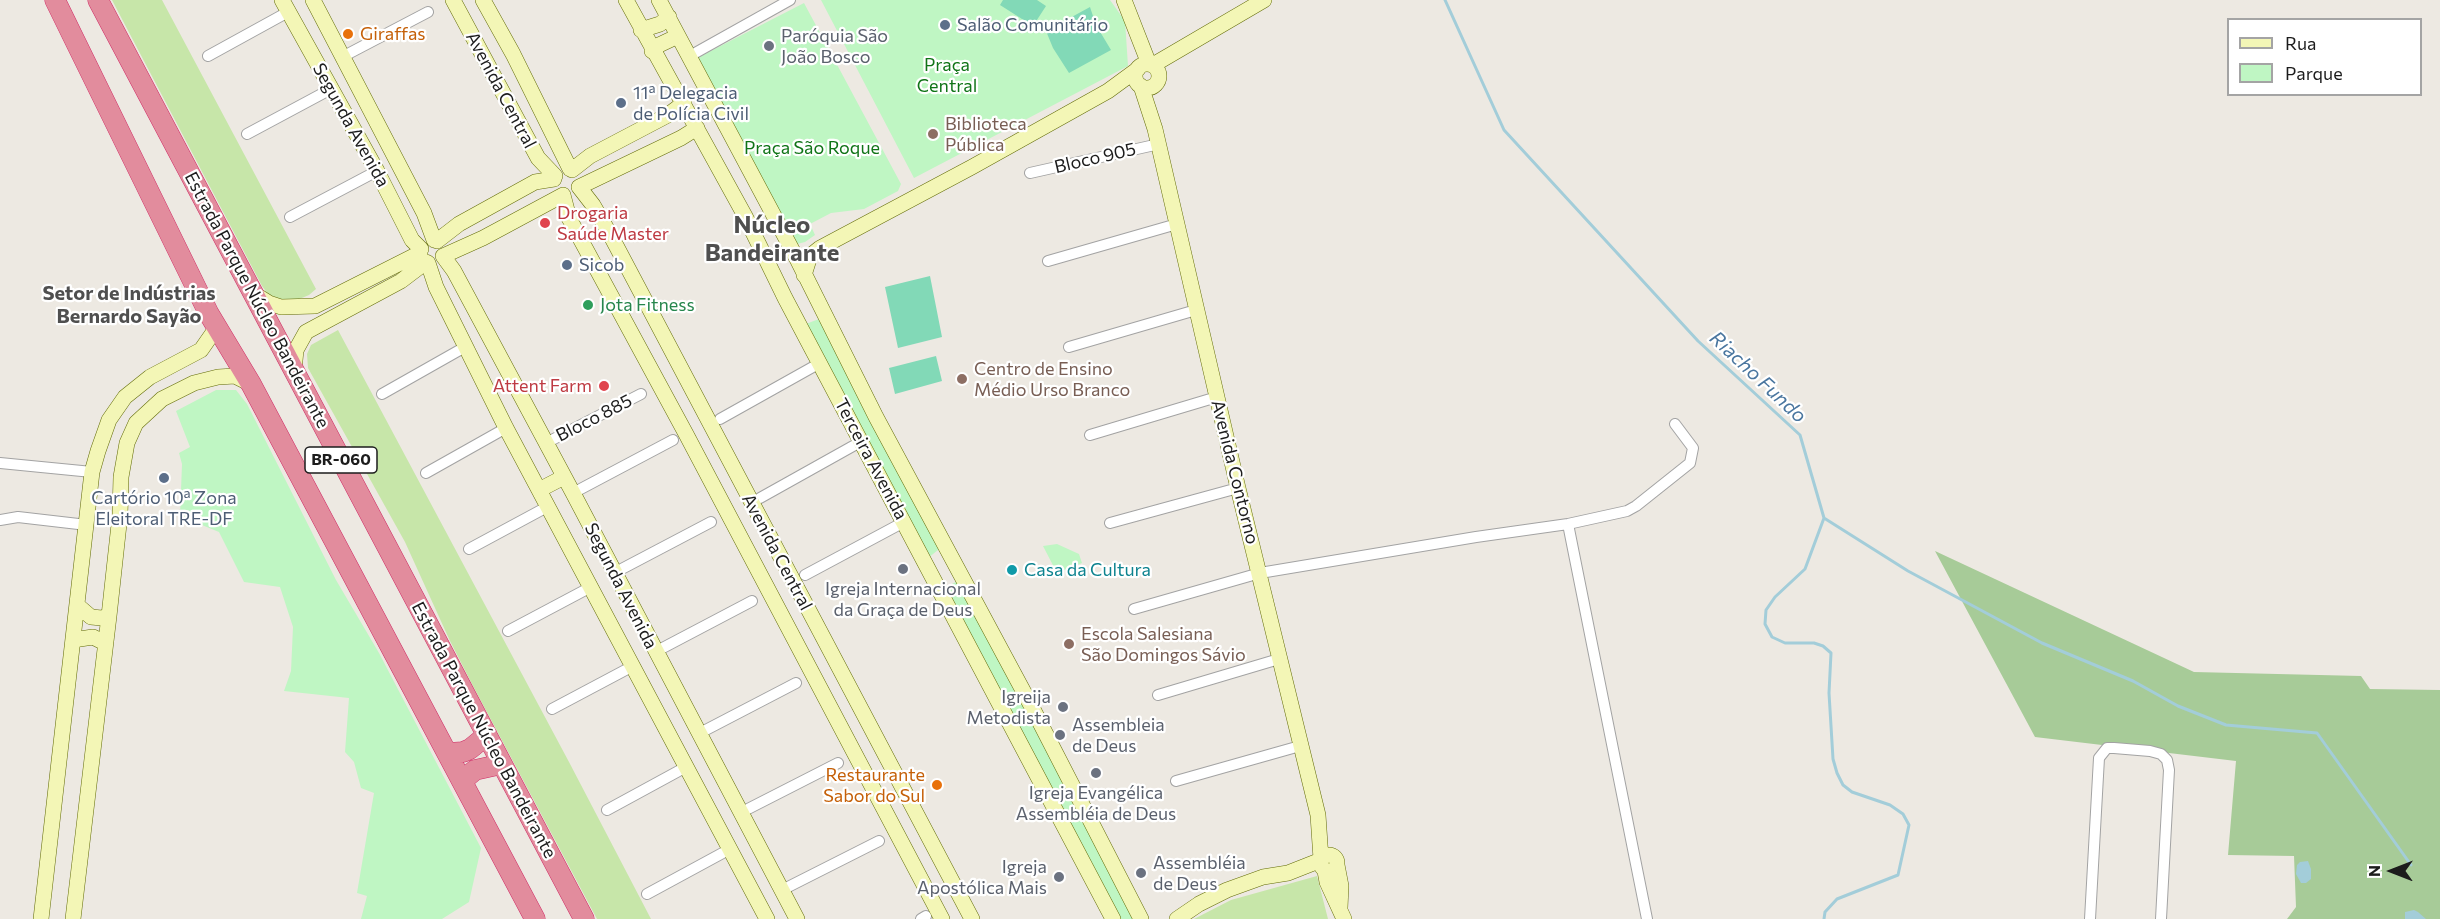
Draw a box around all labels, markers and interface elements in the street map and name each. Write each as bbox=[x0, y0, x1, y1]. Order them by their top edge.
place label: Salão Comunitário bbox=[957, 14, 1108, 36]
marker: Salão Comunitário bbox=[938, 18, 952, 32]
legend bbox=[2227, 18, 2422, 96]
place label: Giraffas bbox=[360, 23, 425, 45]
place label: Paróquia São João Bosco bbox=[781, 25, 888, 68]
marker: Giraffas bbox=[341, 27, 355, 41]
street label: Avenida Central bbox=[461, 28, 541, 152]
text: Rua bbox=[2285, 32, 2316, 54]
marker: Paróquia São João Bosco bbox=[762, 39, 776, 53]
park label: Praça Central bbox=[917, 54, 977, 97]
street label: Segunda Avenida bbox=[308, 59, 394, 191]
text: Parque bbox=[2285, 62, 2343, 84]
place label: 11ª Delegacia de Polícia Civil bbox=[633, 82, 749, 124]
marker: 11ª Delegacia de Polícia Civil bbox=[614, 96, 628, 110]
place label: Biblioteca Pública bbox=[945, 113, 1027, 156]
marker: Biblioteca Pública bbox=[926, 127, 940, 141]
park label: Praça São Roque bbox=[744, 137, 880, 159]
street label: Bloco 905 bbox=[1052, 138, 1138, 178]
street label: Estrada Parque Núcleo Bandeirante bbox=[180, 168, 334, 432]
place label: Drogaria Saúde Master bbox=[557, 202, 669, 244]
district label: Núcleo Bandeirante bbox=[705, 211, 839, 267]
marker: Drogaria Saúde Master bbox=[538, 216, 552, 230]
place label: Sicob bbox=[579, 254, 624, 276]
marker: Sicob bbox=[560, 258, 574, 272]
district label: Setor de Indústrias Bernardo Sayão bbox=[42, 281, 216, 328]
place label: Jota Fitness bbox=[600, 294, 695, 316]
marker: Jota Fitness bbox=[581, 298, 595, 312]
water label: Riacho Fundo bbox=[1705, 326, 1811, 428]
place label: Centro de Ensino Médio Urso Branco bbox=[974, 358, 1130, 400]
marker: Centro de Ensino Médio Urso Branco bbox=[955, 372, 969, 386]
place label: Attent Farm bbox=[493, 375, 592, 397]
marker: Attent Farm bbox=[597, 379, 611, 393]
street label: Bloco 885 bbox=[552, 390, 636, 446]
street label: Terceira Avenida bbox=[830, 395, 912, 523]
street label: Avenida Contorno bbox=[1207, 398, 1263, 546]
road number: BR-060 bbox=[305, 447, 377, 473]
marker: Cartório 10ª Zona Eleitoral TRE-DF bbox=[157, 471, 171, 485]
place label: Cartório 10ª Zona Eleitoral TRE-DF bbox=[91, 487, 237, 530]
street label: Avenida Central bbox=[737, 490, 817, 614]
street label: Segunda Avenida bbox=[580, 519, 662, 653]
place label: Casa da Cultura bbox=[1024, 559, 1151, 581]
marker: Igreja Internacional da Graça de Deus bbox=[896, 562, 910, 576]
marker: Casa da Cultura bbox=[1005, 563, 1019, 577]
place label: Igreja Internacional da Graça de Deus bbox=[825, 578, 981, 620]
street label: Estrada Parque Núcleo Bandeirante bbox=[407, 598, 561, 862]
place label: Escola Salesiana São Domingos Sávio bbox=[1081, 623, 1246, 666]
marker: Escola Salesiana São Domingos Sávio bbox=[1062, 637, 1076, 651]
place label: Igreija Metodista bbox=[966, 686, 1051, 728]
marker: Igreija Metodista bbox=[1056, 700, 1070, 714]
place label: Assembleia de Deus bbox=[1072, 714, 1165, 756]
marker: Assembleia de Deus bbox=[1053, 728, 1067, 742]
place label: Restaurante Sabor do Sul bbox=[823, 764, 925, 806]
marker: Igreja Evangélica Assembléia de Deus bbox=[1089, 766, 1103, 780]
marker: Restaurante Sabor do Sul bbox=[930, 778, 944, 792]
place label: Igreja Evangélica Assembléia de Deus bbox=[1016, 782, 1176, 824]
north arrow bbox=[2362, 841, 2422, 901]
place label: Assembléia de Deus bbox=[1153, 852, 1246, 894]
place label: Igreja Apostólica Mais bbox=[917, 856, 1047, 898]
text: N bbox=[2364, 865, 2383, 877]
marker: Assembléia de Deus bbox=[1134, 866, 1148, 880]
marker: Igreja Apostólica Mais bbox=[1052, 870, 1066, 884]

